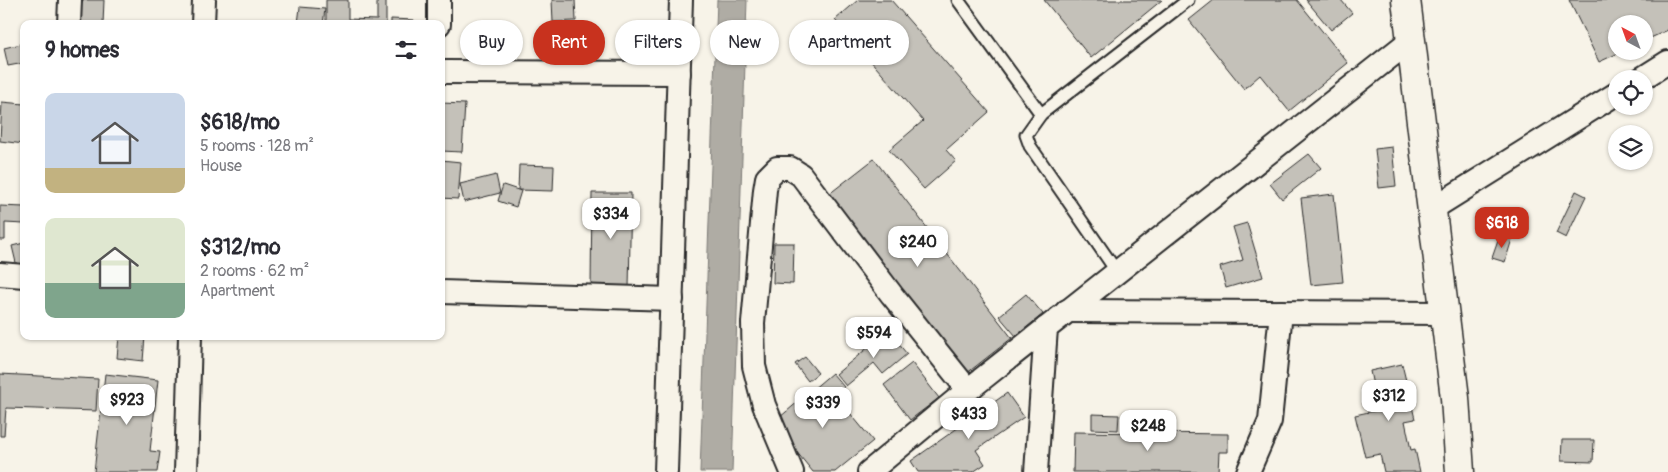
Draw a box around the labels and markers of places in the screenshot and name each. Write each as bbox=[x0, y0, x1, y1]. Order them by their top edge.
pin: $334 bbox=[581, 198, 641, 240]
pin: $618 bbox=[1472, 206, 1532, 249]
pin: $240 bbox=[888, 226, 948, 268]
pin: $594 bbox=[844, 316, 904, 359]
pin: $312 bbox=[1359, 380, 1419, 422]
pin: $923 bbox=[97, 384, 157, 426]
pin: $339 bbox=[793, 386, 853, 429]
pin: $433 bbox=[939, 398, 999, 440]
pin: $248 bbox=[1118, 410, 1178, 452]

